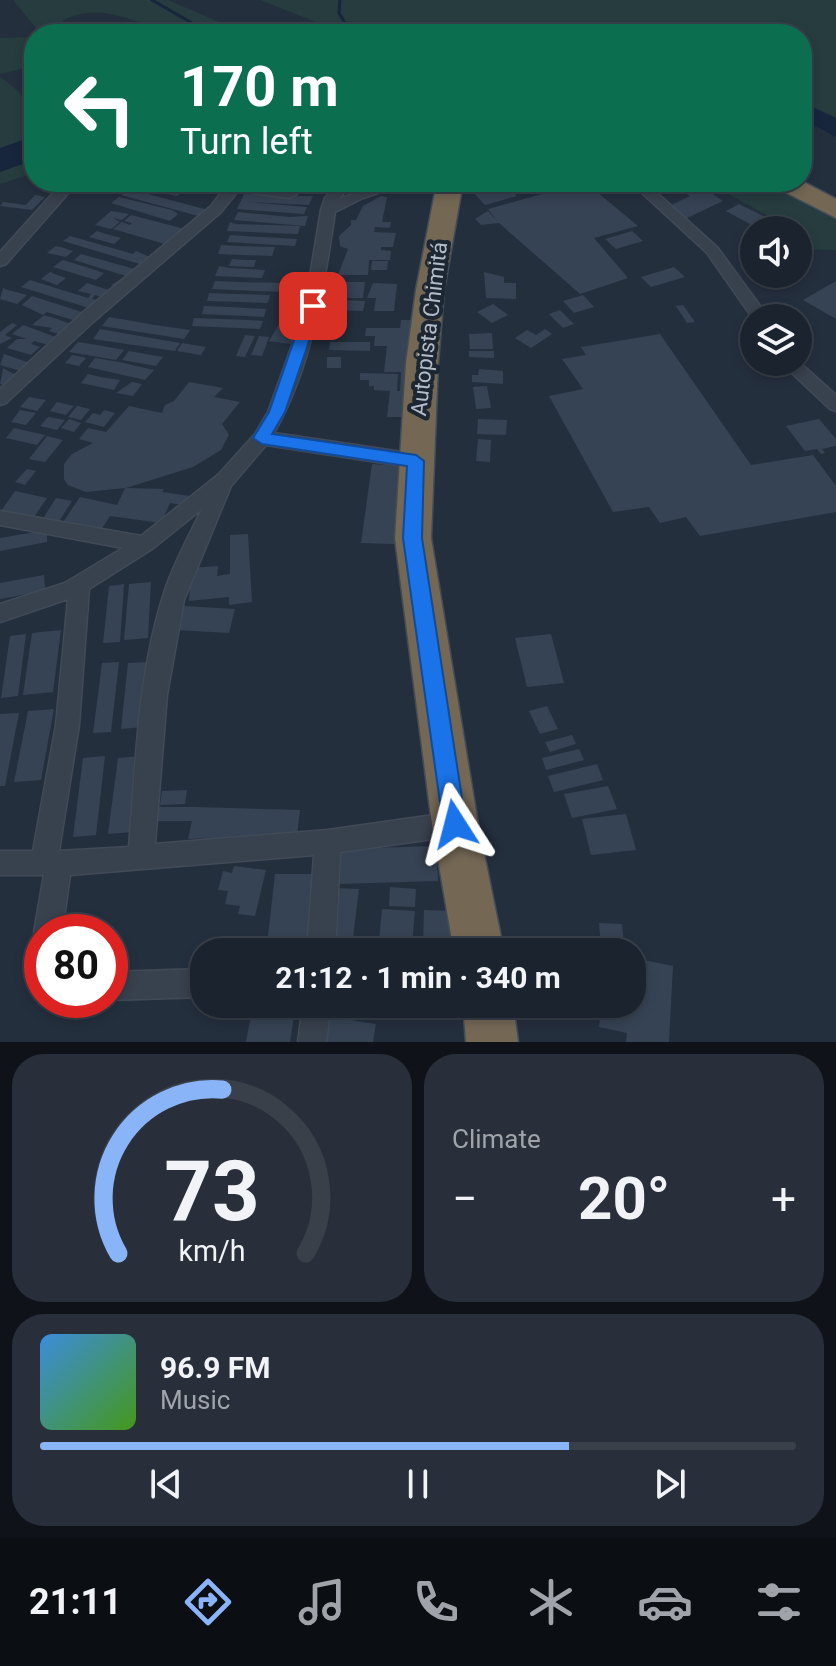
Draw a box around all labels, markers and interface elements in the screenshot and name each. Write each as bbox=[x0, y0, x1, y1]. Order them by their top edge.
text: 170 m bbox=[180, 54, 339, 120]
icon: left bbox=[48, 56, 152, 160]
text: Turn left bbox=[180, 121, 313, 163]
map controls bbox=[740, 216, 812, 376]
button: sound bbox=[740, 216, 812, 288]
street label: Autopista Chimitá bbox=[406, 241, 452, 417]
pin bbox=[279, 272, 347, 340]
icon: arrive bbox=[291, 284, 335, 328]
button: layers bbox=[740, 304, 812, 376]
position arrow bbox=[413, 782, 497, 866]
speed limit sign: 80 bbox=[24, 914, 128, 1018]
text: 21:12 · 1 min · 340 m bbox=[275, 960, 561, 995]
text: Climate bbox=[452, 1124, 541, 1154]
text: 73 bbox=[164, 1143, 260, 1240]
text: 20° bbox=[578, 1163, 670, 1234]
text: − bbox=[452, 1173, 477, 1225]
text: + bbox=[771, 1173, 796, 1225]
text: km/h bbox=[178, 1234, 246, 1268]
text: 96.9 FM bbox=[160, 1350, 271, 1385]
text: Music bbox=[160, 1385, 230, 1415]
icon: previous bbox=[144, 1462, 188, 1506]
icon: pause bbox=[396, 1462, 440, 1506]
icon: next bbox=[648, 1462, 692, 1506]
icon: directions bbox=[180, 1574, 236, 1630]
icon: music bbox=[294, 1574, 350, 1630]
icon: phone bbox=[408, 1574, 464, 1630]
icon: climate bbox=[523, 1574, 579, 1630]
icon: car bbox=[637, 1574, 693, 1630]
icon: filters bbox=[751, 1574, 807, 1630]
text: 21:11 bbox=[29, 1581, 122, 1623]

